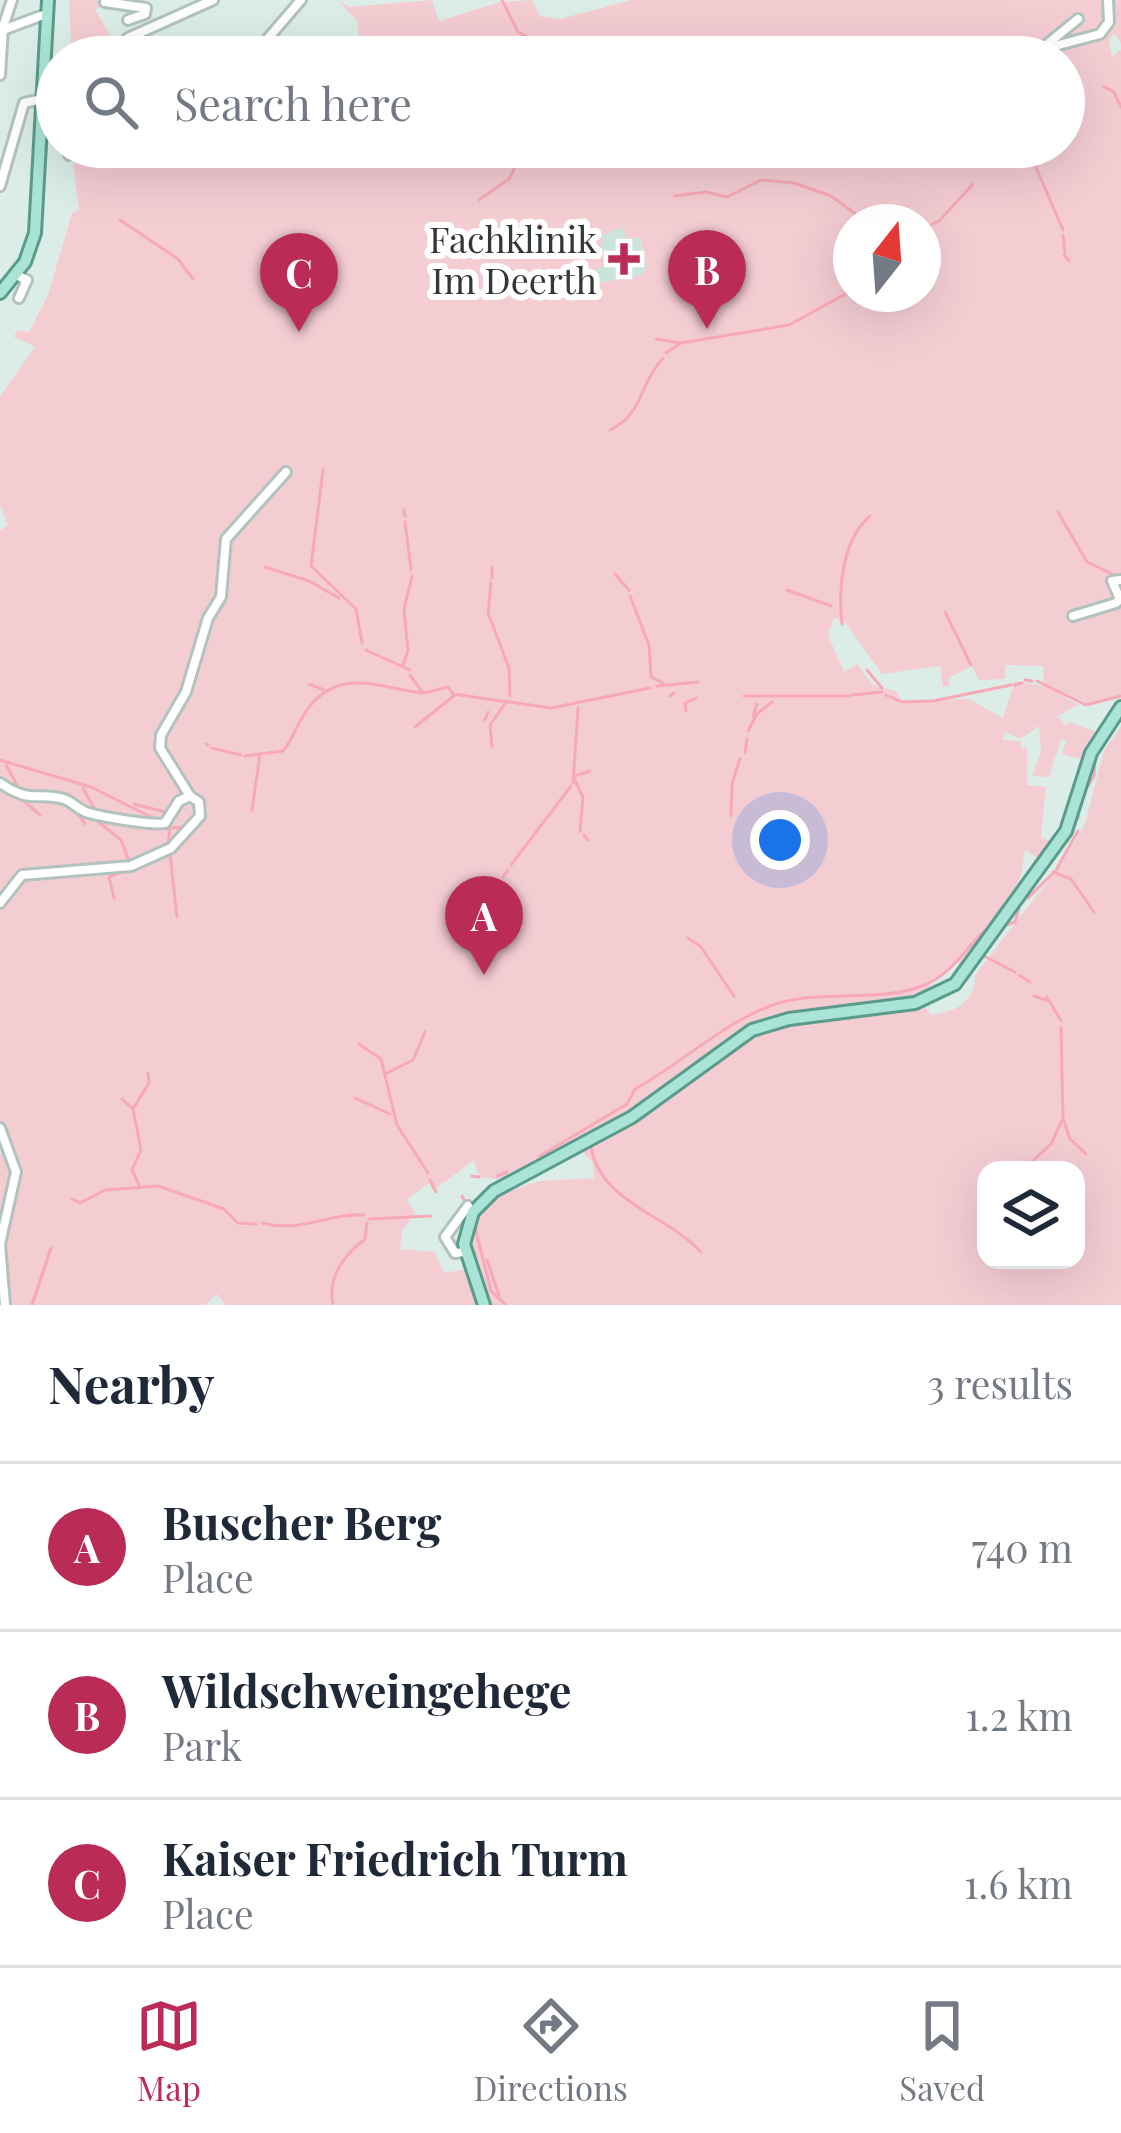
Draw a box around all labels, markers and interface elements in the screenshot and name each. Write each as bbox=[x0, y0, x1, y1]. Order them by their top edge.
search box bbox=[36, 36, 1085, 168]
icon: search bbox=[78, 69, 144, 135]
text: Search here bbox=[174, 72, 412, 132]
north arrow bbox=[833, 204, 941, 312]
place label: Fachklinik Im Deerth bbox=[429, 214, 597, 303]
pin: B bbox=[668, 230, 746, 329]
pin: C bbox=[260, 233, 338, 332]
marker: Fachklinik Im Deerth bbox=[608, 243, 640, 275]
your location bbox=[750, 810, 810, 870]
pin: A bbox=[445, 876, 523, 975]
map controls bbox=[977, 1161, 1085, 1269]
button: layers bbox=[977, 1161, 1085, 1269]
text: Nearby bbox=[48, 1349, 214, 1417]
text: 3 results bbox=[927, 1357, 1073, 1409]
text: Buscher Berg bbox=[162, 1491, 442, 1551]
text: A bbox=[74, 1521, 100, 1573]
text: 740 m bbox=[971, 1521, 1073, 1573]
text: Place bbox=[162, 1551, 254, 1603]
text: Wildschweingehege bbox=[162, 1659, 572, 1719]
text: B bbox=[74, 1689, 100, 1741]
text: 1.2 km bbox=[965, 1689, 1073, 1741]
text: Park bbox=[162, 1719, 242, 1771]
text: Kaiser Friedrich Turm bbox=[162, 1827, 628, 1887]
text: C bbox=[73, 1857, 101, 1909]
text: 1.6 km bbox=[964, 1857, 1073, 1909]
text: Place bbox=[162, 1887, 254, 1939]
tab: Map bbox=[136, 1993, 202, 2109]
tab: Directions bbox=[473, 1993, 628, 2109]
tab: Saved bbox=[899, 1993, 985, 2109]

